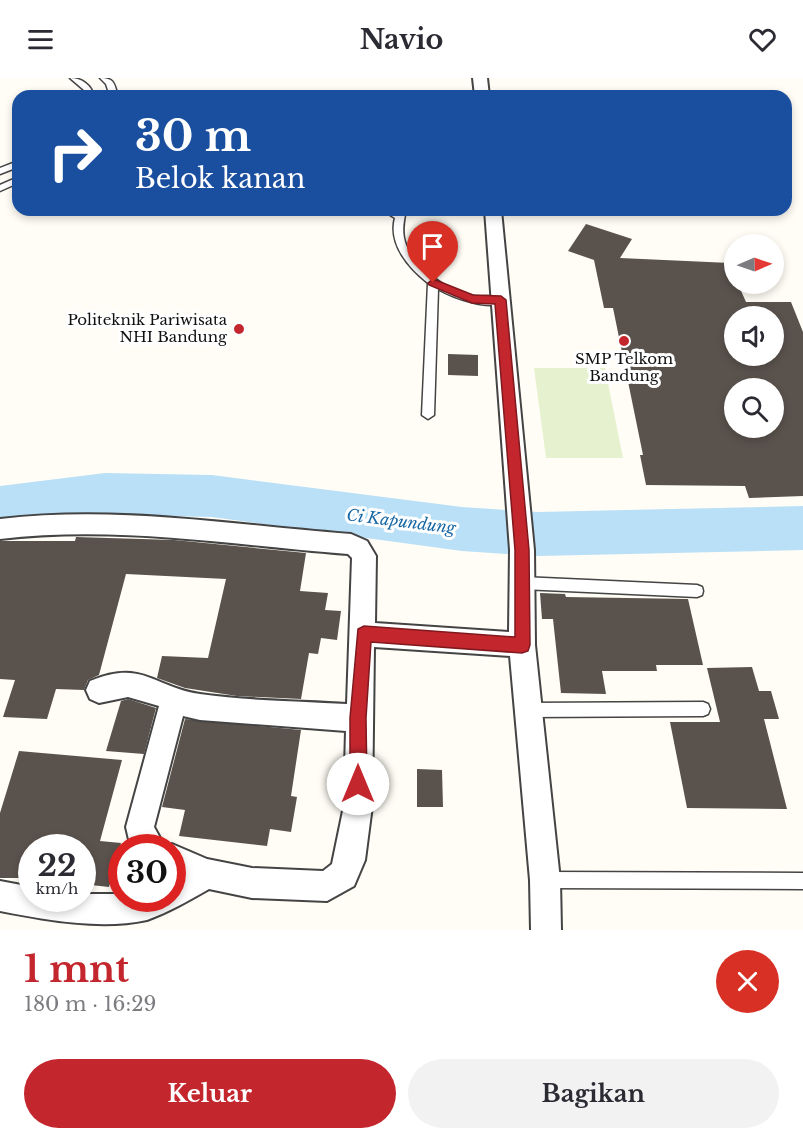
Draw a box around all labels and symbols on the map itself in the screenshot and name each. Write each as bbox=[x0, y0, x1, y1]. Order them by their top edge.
pin bbox=[407, 221, 458, 283]
north arrow bbox=[724, 234, 784, 294]
place label: Politeknik Pariwisata NHI Bandung bbox=[67, 310, 228, 346]
marker: Politeknik Pariwisata NHI Bandung bbox=[232, 322, 246, 336]
marker: SMP Telkom Bandung bbox=[617, 334, 631, 348]
place label: SMP Telkom Bandung bbox=[575, 349, 673, 385]
water label: Ci Kapundung bbox=[345, 504, 458, 538]
position arrow bbox=[326, 752, 390, 816]
speed limit sign: 30 bbox=[108, 834, 186, 912]

